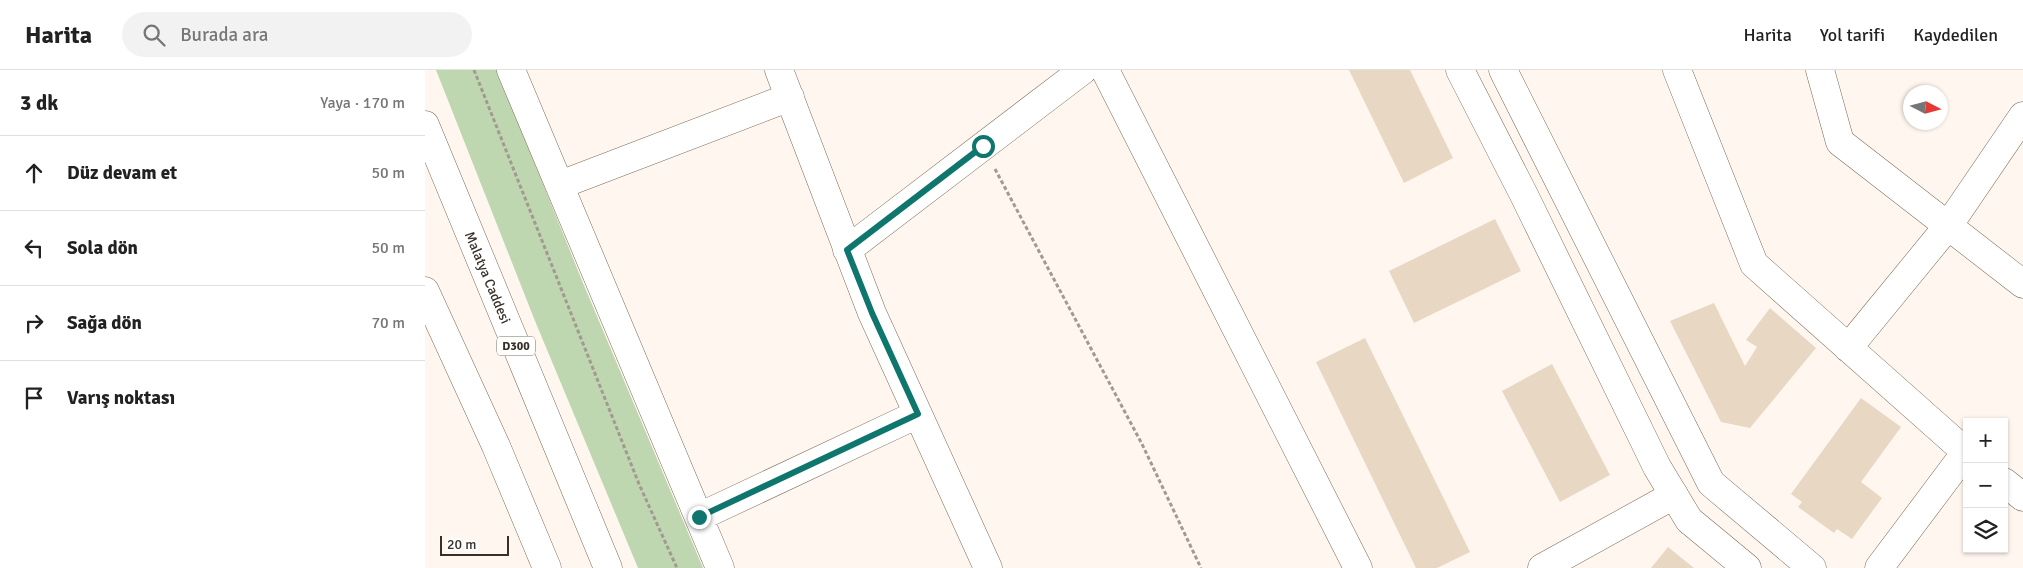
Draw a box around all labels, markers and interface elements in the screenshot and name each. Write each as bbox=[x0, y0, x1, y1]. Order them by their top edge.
search box bbox=[122, 12, 472, 57]
text: Harita bbox=[25, 20, 92, 50]
icon: search bbox=[140, 21, 168, 49]
text: Burada ara bbox=[180, 23, 268, 47]
text: Harita bbox=[1743, 24, 1792, 46]
text: Yol tarifi bbox=[1820, 24, 1885, 46]
text: Kaydedilen bbox=[1913, 24, 1998, 46]
north arrow bbox=[1903, 85, 1948, 130]
text: 3 dk bbox=[20, 90, 58, 116]
text: Yaya · 170 m bbox=[320, 93, 405, 113]
route start bbox=[972, 135, 995, 158]
icon: ahead bbox=[20, 159, 48, 187]
text: Düz devam et bbox=[67, 161, 177, 185]
text: 50 m bbox=[371, 163, 405, 183]
street label: Malatya Caddesi bbox=[461, 229, 514, 326]
icon: left bbox=[20, 234, 48, 262]
text: Sola dön bbox=[67, 236, 138, 260]
text: 50 m bbox=[371, 238, 405, 258]
icon: right bbox=[20, 309, 48, 337]
text: Sağa dön bbox=[67, 311, 142, 335]
text: 70 m bbox=[371, 313, 405, 333]
road number: D300 bbox=[497, 336, 535, 356]
icon: arrive bbox=[20, 384, 48, 412]
text: Varış noktası bbox=[67, 386, 175, 410]
map controls bbox=[1963, 418, 2008, 553]
button: + bbox=[1963, 418, 2008, 463]
button: − bbox=[1963, 463, 2008, 508]
route end bbox=[688, 506, 711, 529]
button: layers bbox=[1963, 508, 2008, 553]
scale bar bbox=[440, 533, 509, 556]
text: 20 m bbox=[447, 536, 476, 553]

